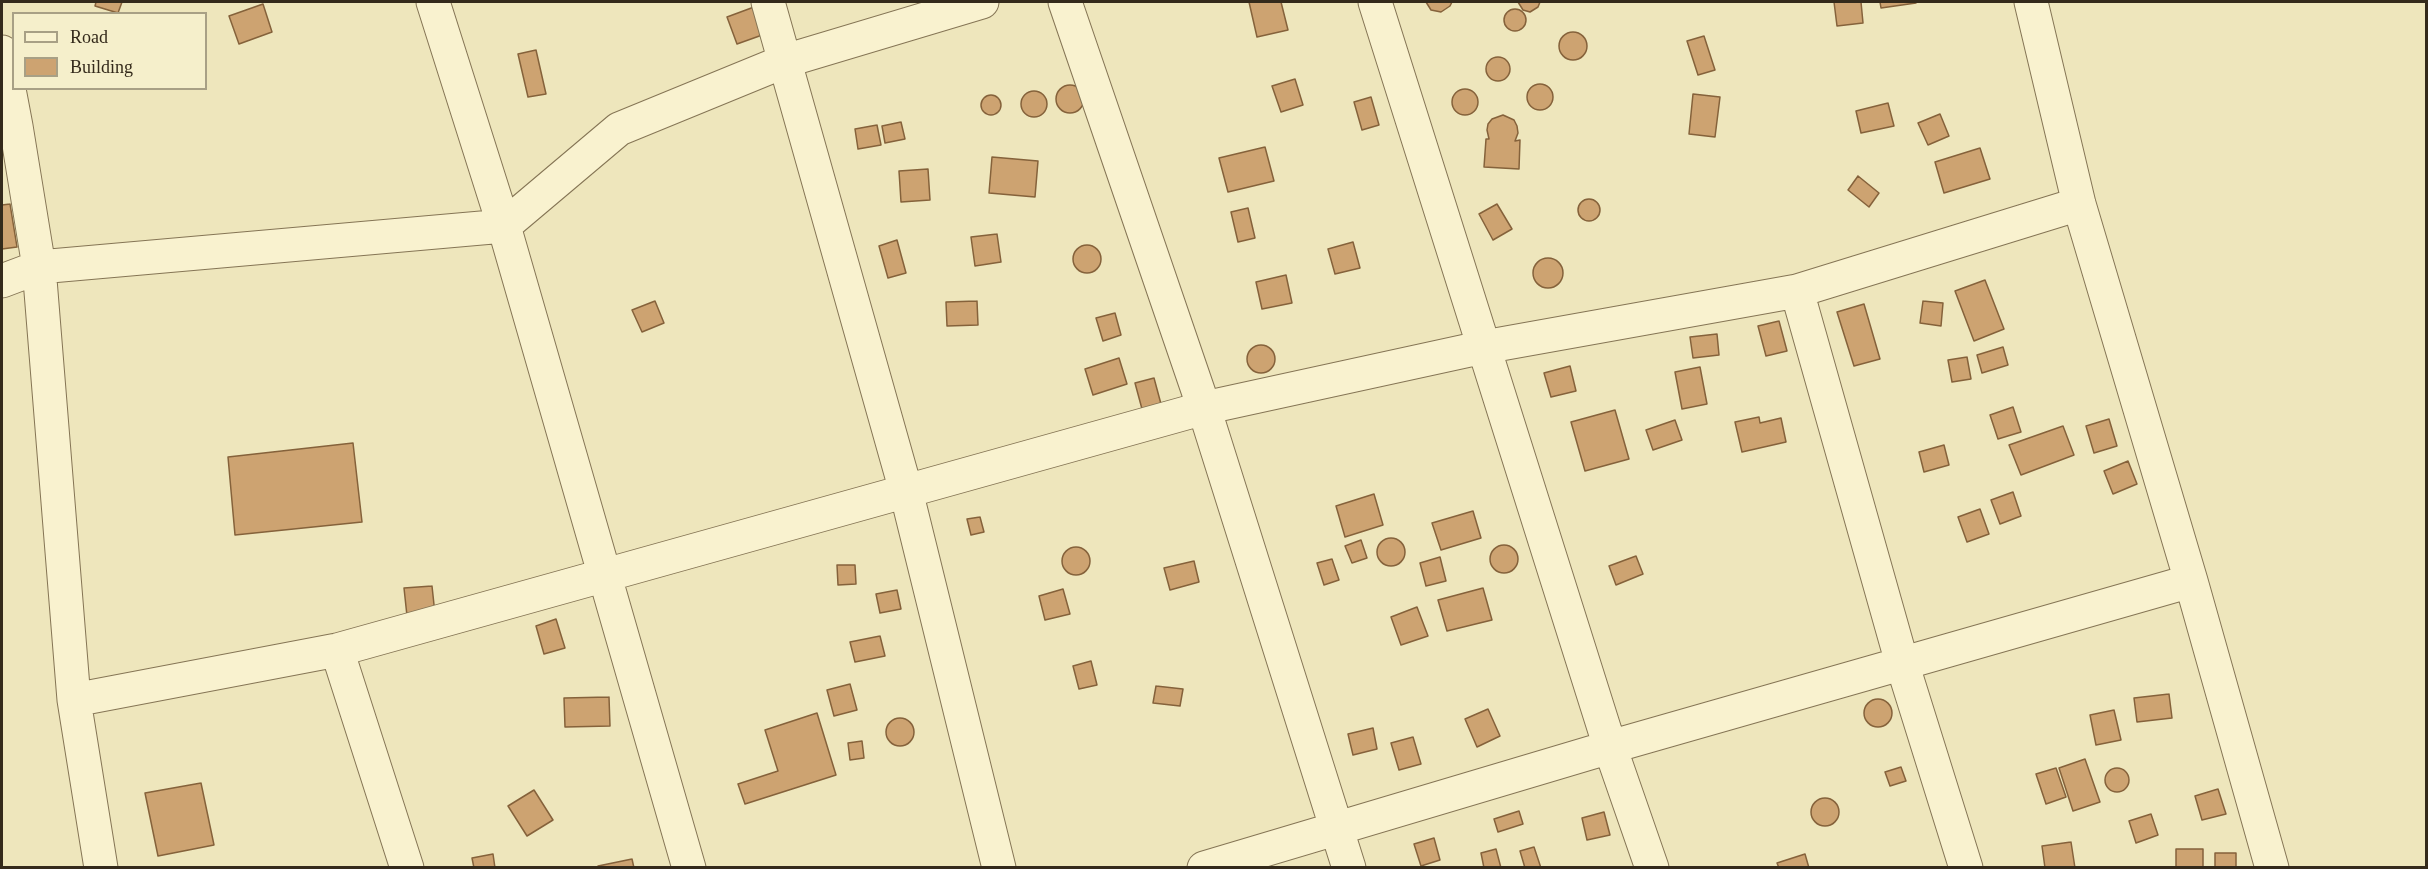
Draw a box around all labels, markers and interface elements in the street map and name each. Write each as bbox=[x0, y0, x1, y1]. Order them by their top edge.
legend bbox=[12, 12, 207, 90]
text: Road bbox=[70, 27, 108, 47]
text: Building bbox=[70, 57, 133, 77]

